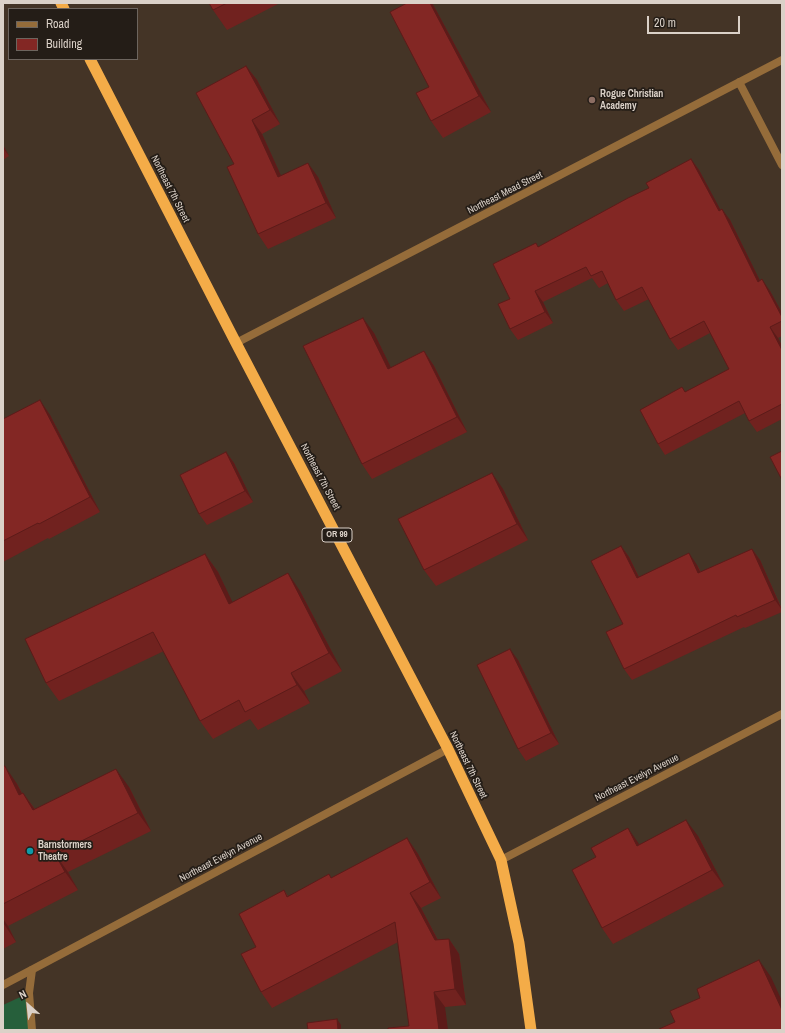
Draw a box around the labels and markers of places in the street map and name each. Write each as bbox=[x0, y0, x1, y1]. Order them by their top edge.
place label: Rogue Christian Academy bbox=[600, 88, 663, 112]
marker: Rogue Christian Academy bbox=[587, 95, 597, 105]
place label: Barnstormers Theatre bbox=[38, 839, 92, 862]
marker: Barnstormers Theatre bbox=[25, 846, 35, 856]

